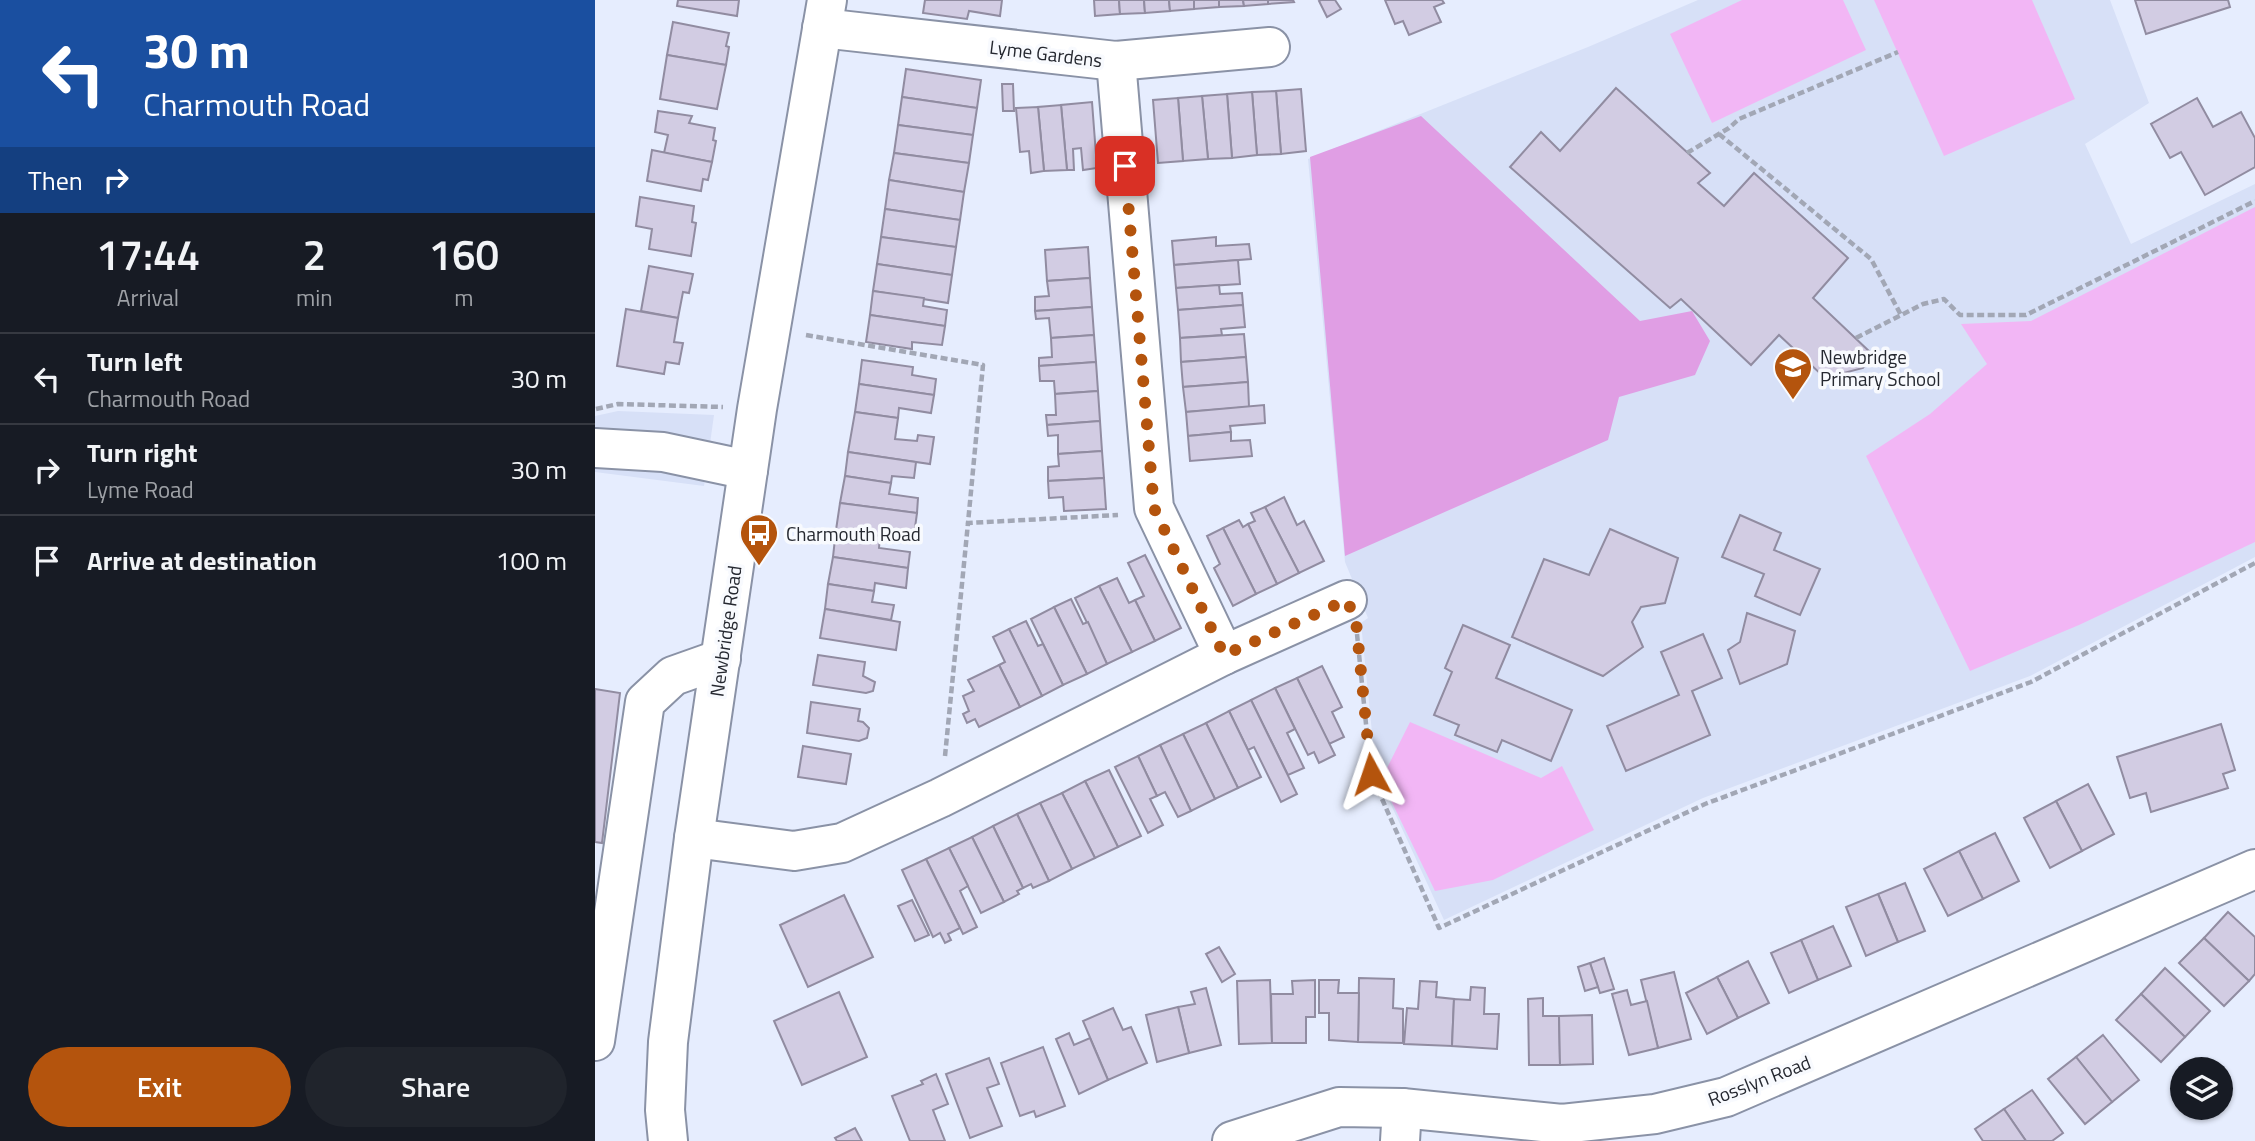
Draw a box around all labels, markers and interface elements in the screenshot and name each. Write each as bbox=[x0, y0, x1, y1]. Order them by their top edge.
text: 30 m bbox=[143, 12, 250, 87]
icon: left bbox=[28, 28, 119, 119]
street label: Lyme Gardens bbox=[988, 32, 1104, 74]
text: Charmouth Road bbox=[143, 80, 370, 128]
pin bbox=[1095, 136, 1155, 196]
icon: arrive bbox=[1106, 147, 1144, 185]
text: Then bbox=[28, 161, 83, 200]
icon: right bbox=[97, 161, 135, 199]
text: 17:44 bbox=[96, 222, 200, 286]
text: 2 bbox=[303, 222, 326, 286]
text: 160 bbox=[429, 222, 499, 286]
text: Arrival bbox=[117, 280, 179, 315]
text: min bbox=[296, 280, 333, 315]
text: m bbox=[454, 280, 473, 315]
text: Turn left bbox=[87, 342, 182, 381]
place label: Newbridge Primary School bbox=[1820, 342, 1941, 393]
school or university icon: Newbridge Primary School bbox=[1772, 346, 1814, 401]
text: 30 m bbox=[510, 359, 567, 398]
icon: left bbox=[28, 360, 66, 398]
text: Charmouth Road bbox=[87, 381, 250, 416]
text: Turn right bbox=[87, 433, 198, 472]
text: 30 m bbox=[510, 450, 567, 489]
icon: right bbox=[28, 451, 66, 489]
text: Lyme Road bbox=[87, 472, 194, 507]
bus stop icon: Charmouth Road bbox=[738, 512, 780, 567]
place label: Charmouth Road bbox=[786, 519, 921, 548]
text: Arrive at destination bbox=[87, 541, 317, 580]
text: 100 m bbox=[496, 541, 567, 580]
icon: arrive bbox=[28, 542, 66, 580]
street label: Newbridge Road bbox=[701, 564, 749, 698]
position arrow bbox=[1334, 737, 1408, 811]
button: Exit bbox=[28, 1047, 291, 1127]
button: Share bbox=[305, 1047, 567, 1127]
street label: Rosslyn Road bbox=[1703, 1047, 1815, 1113]
map controls bbox=[2170, 1057, 2233, 1120]
button: layers bbox=[2170, 1057, 2233, 1120]

